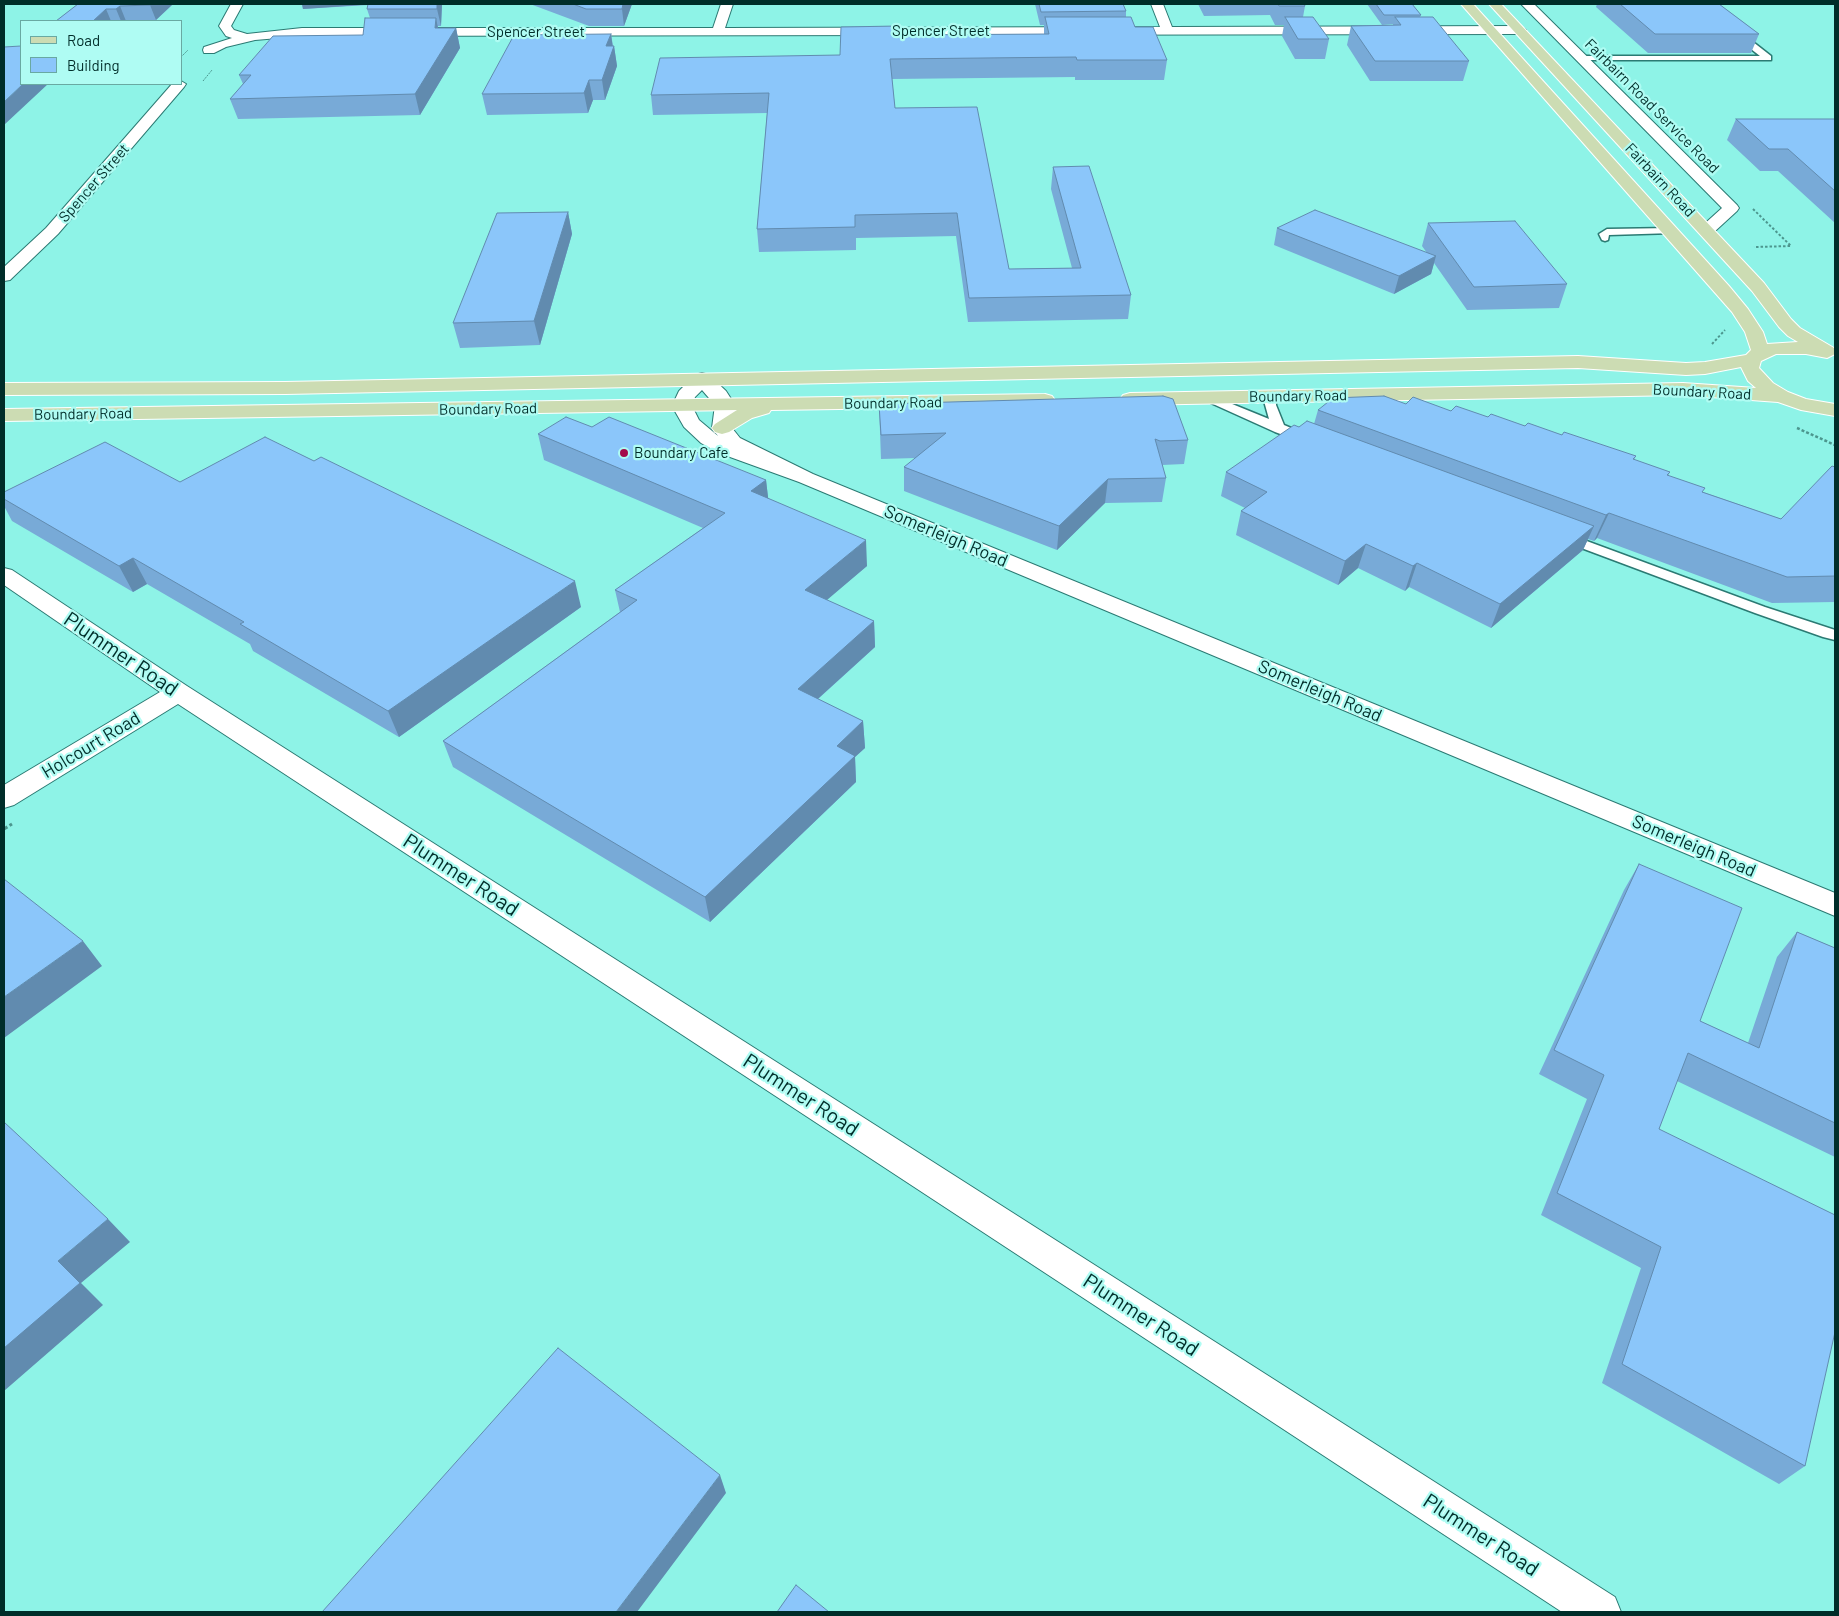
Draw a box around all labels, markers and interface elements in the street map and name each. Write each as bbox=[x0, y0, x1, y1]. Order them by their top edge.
legend bbox=[20, 20, 182, 85]
street label: Spencer Street bbox=[892, 22, 990, 40]
street label: Spencer Street bbox=[487, 23, 585, 41]
text: Road bbox=[67, 31, 100, 49]
street label: Fairbairn Road Service Road bbox=[1581, 35, 1723, 177]
text: Building bbox=[67, 56, 120, 74]
street label: Fairbairn Road bbox=[1621, 139, 1699, 221]
street label: Spencer Street bbox=[55, 140, 133, 226]
street label: Boundary Road bbox=[1652, 380, 1752, 404]
street label: Boundary Road bbox=[1249, 386, 1347, 406]
street label: Boundary Road bbox=[844, 393, 942, 413]
street label: Boundary Road bbox=[439, 399, 537, 419]
street label: Boundary Road bbox=[34, 404, 132, 424]
place label: Boundary Cafe bbox=[634, 444, 728, 462]
marker: Boundary Cafe bbox=[618, 447, 630, 459]
street label: Somerleigh Road bbox=[881, 500, 1011, 572]
street label: Plummer Road bbox=[59, 606, 183, 702]
street label: Somerleigh Road bbox=[1255, 655, 1385, 727]
street label: Holcourt Road bbox=[38, 707, 144, 783]
street label: Somerleigh Road bbox=[1629, 810, 1759, 882]
street label: Plummer Road bbox=[399, 828, 523, 922]
street label: Plummer Road bbox=[739, 1048, 863, 1142]
street label: Plummer Road bbox=[1079, 1268, 1203, 1362]
street label: Plummer Road bbox=[1419, 1488, 1543, 1582]

